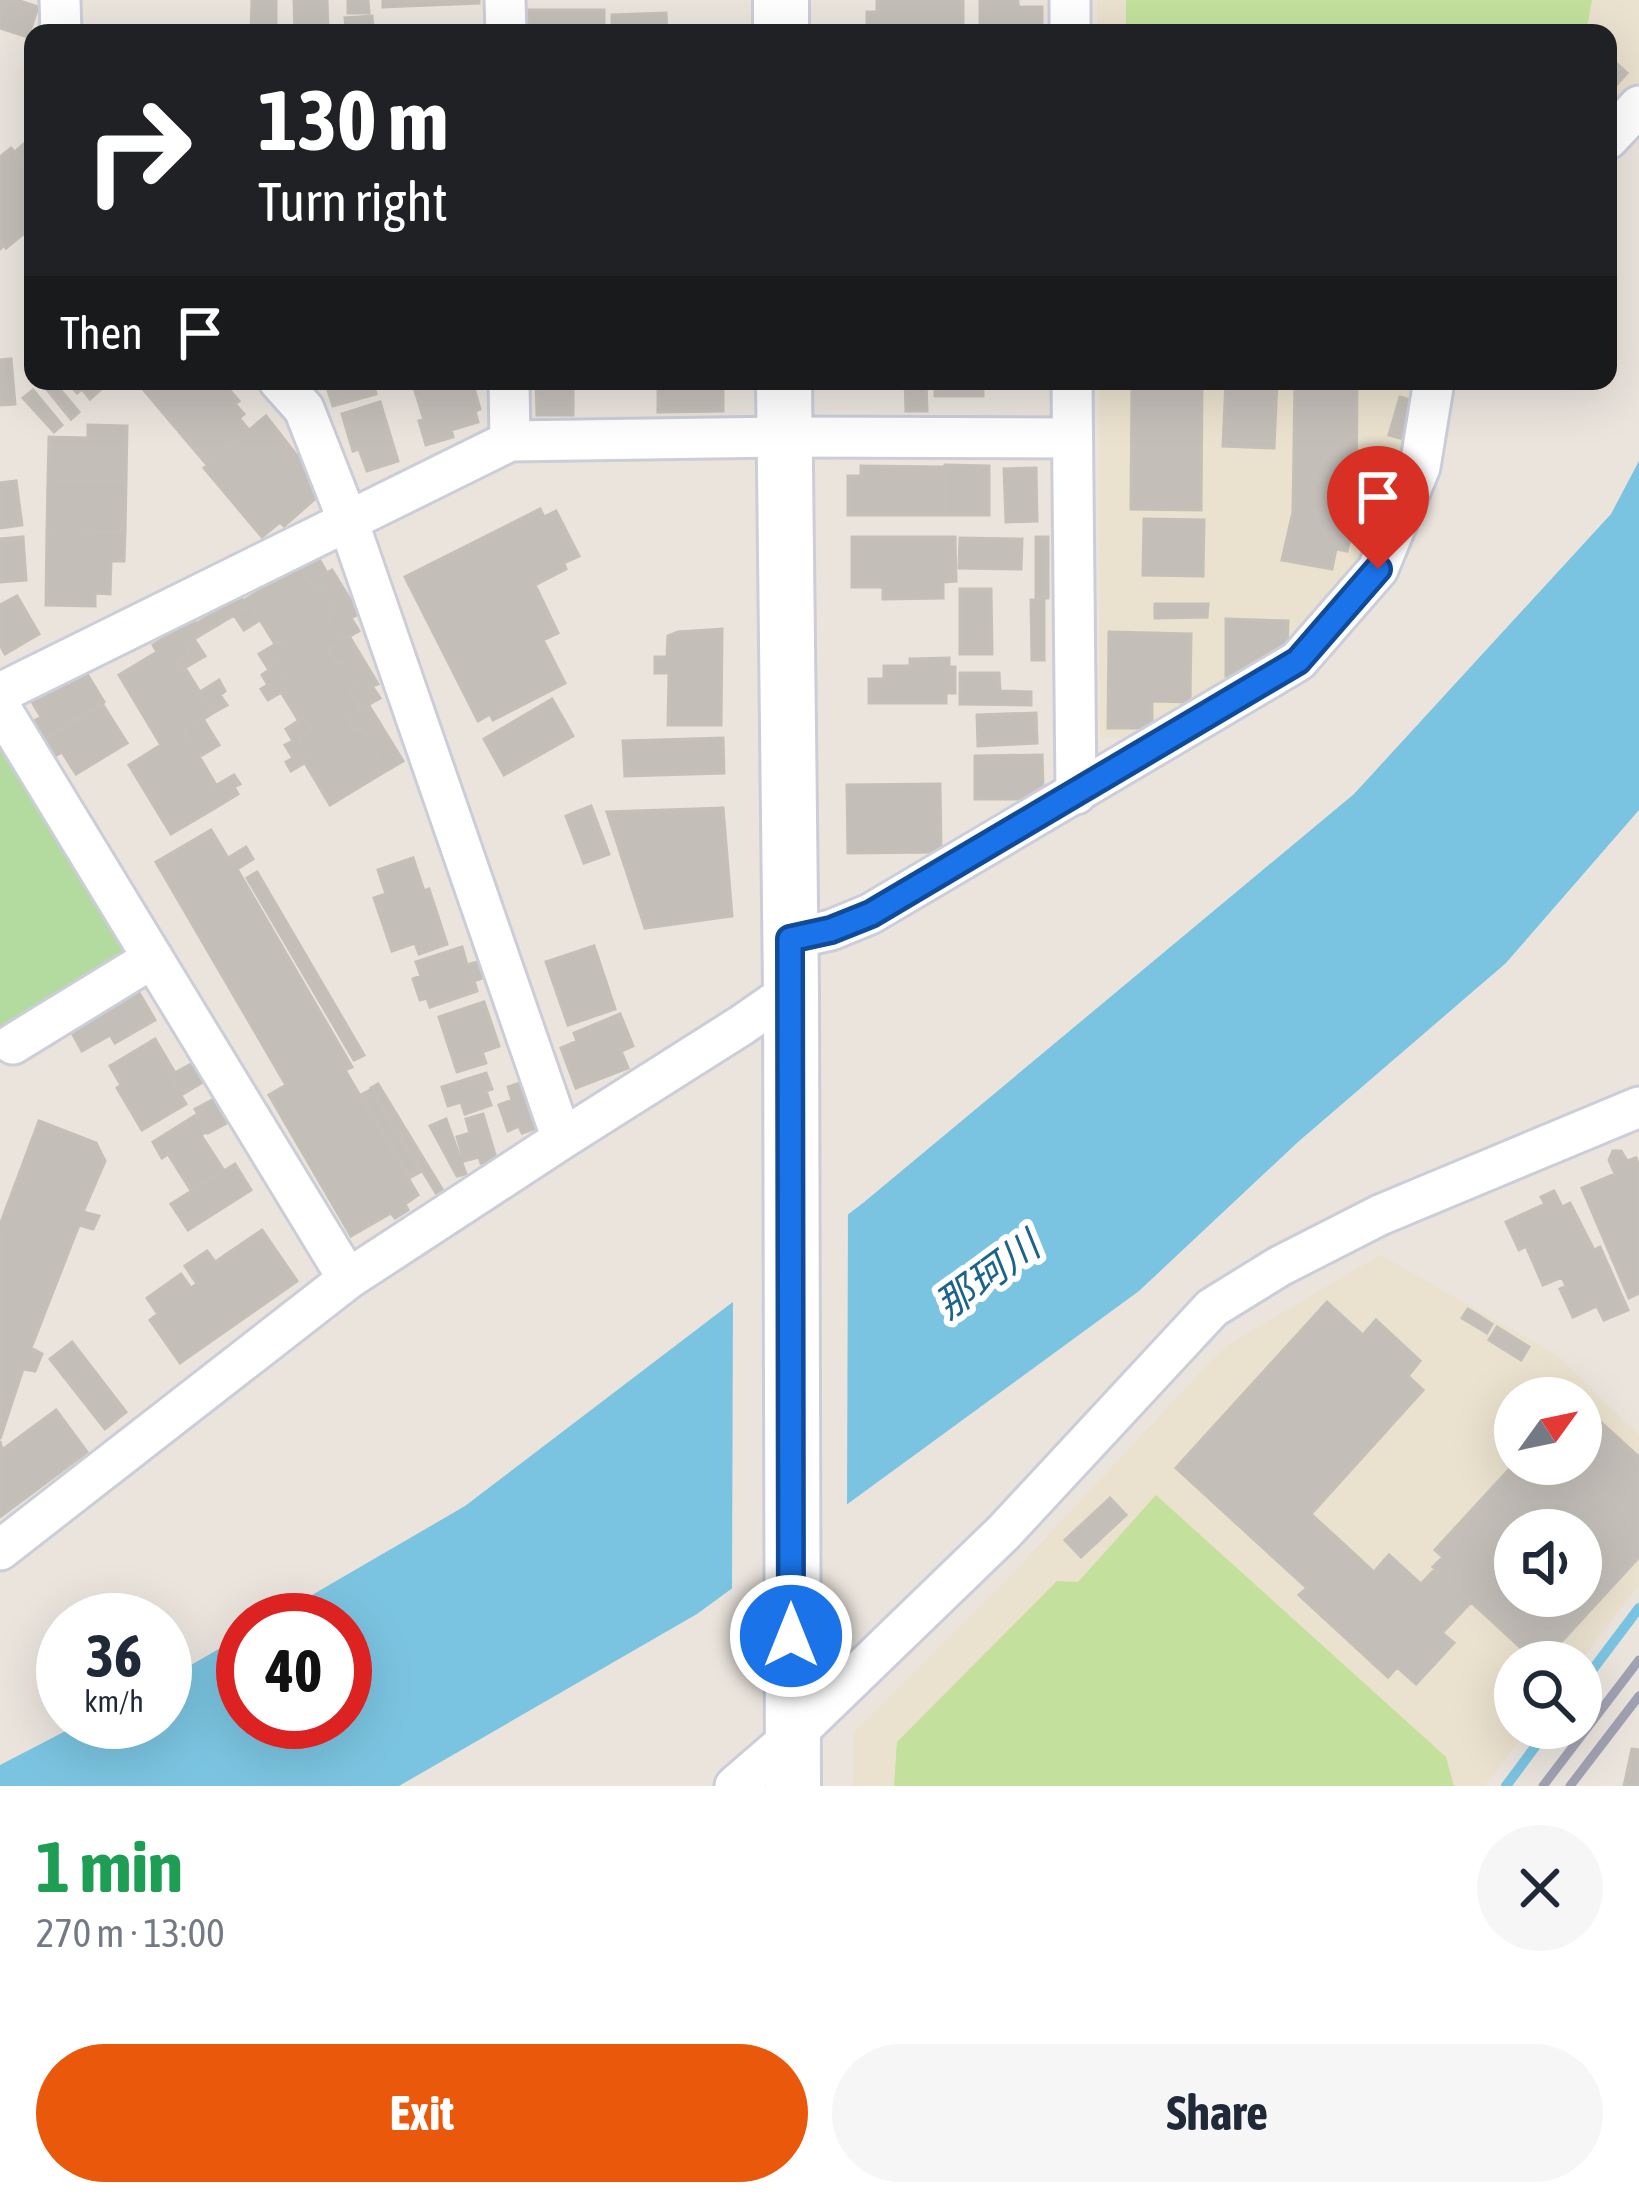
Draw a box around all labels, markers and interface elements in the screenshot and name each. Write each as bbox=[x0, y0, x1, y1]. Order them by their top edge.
icon: right bbox=[60, 72, 216, 228]
text: 130 m bbox=[258, 72, 448, 168]
text: Turn right bbox=[258, 171, 448, 232]
icon: arrive bbox=[167, 300, 233, 366]
text: Then bbox=[60, 307, 143, 359]
pin bbox=[1327, 446, 1429, 569]
icon: arrive bbox=[1345, 464, 1411, 530]
water label: 那珂川 bbox=[927, 1220, 1050, 1327]
north arrow bbox=[1494, 1377, 1602, 1485]
map controls bbox=[1494, 1377, 1602, 1749]
button: sound bbox=[1494, 1509, 1602, 1617]
position arrow bbox=[728, 1573, 854, 1699]
speed limit sign: 40 bbox=[216, 1593, 372, 1749]
text: 36 bbox=[86, 1621, 142, 1690]
button: search bbox=[1494, 1641, 1602, 1749]
text: km/h bbox=[84, 1684, 144, 1718]
text: 1 min bbox=[36, 1825, 183, 1907]
button: close bbox=[1477, 1825, 1603, 1951]
text: 270 m · 13:00 bbox=[36, 1911, 225, 1955]
button: Exit bbox=[36, 2044, 808, 2182]
button: Share bbox=[832, 2044, 1603, 2182]

